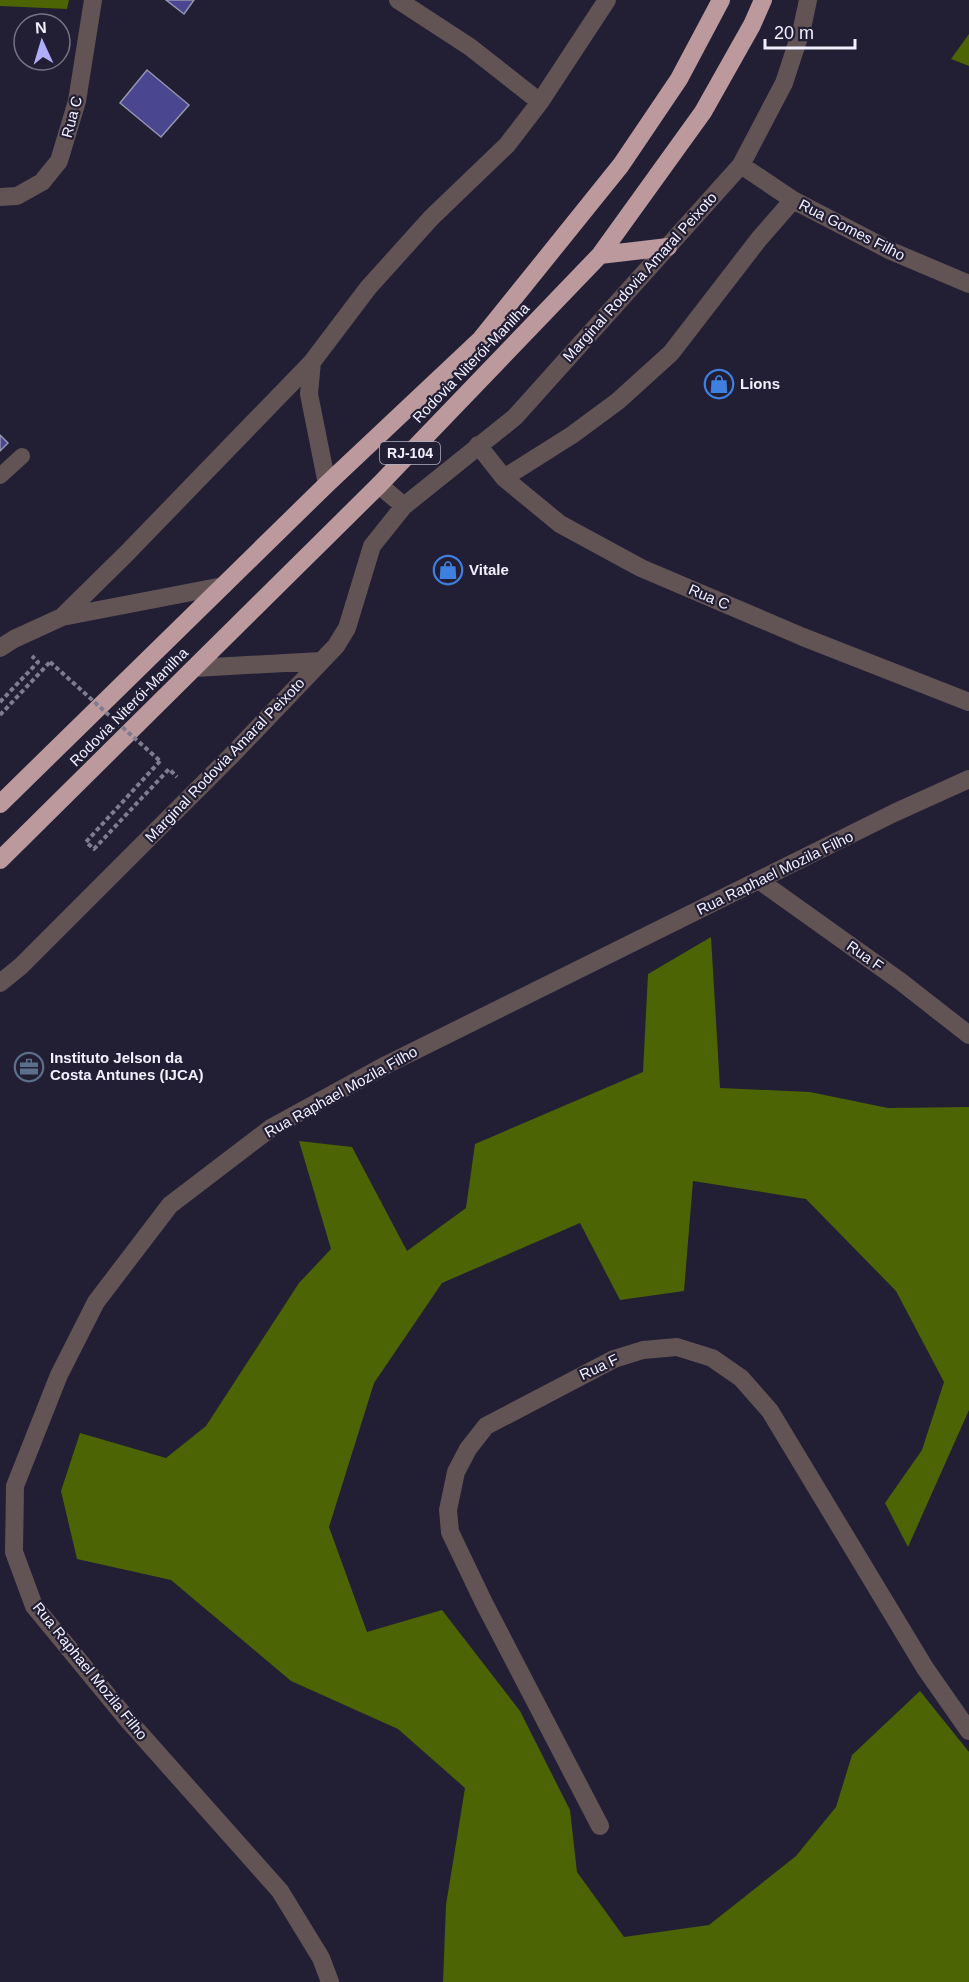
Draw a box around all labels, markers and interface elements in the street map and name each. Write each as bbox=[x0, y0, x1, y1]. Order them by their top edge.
north arrow bbox=[12, 12, 72, 72]
scale bar bbox=[765, 12, 855, 50]
text: N bbox=[35, 19, 47, 36]
text: 20 m bbox=[774, 23, 814, 43]
street label: Rua C bbox=[58, 94, 85, 140]
street label: Marginal Rodovia Amaral Peixoto bbox=[559, 189, 720, 365]
street label: Rua Gomes Filho bbox=[796, 195, 908, 264]
street label: Rodovia Niterói-Manilha bbox=[409, 299, 533, 426]
shop icon: Lions bbox=[703, 368, 735, 400]
place label: Lions bbox=[740, 375, 780, 392]
road number: RJ-104 bbox=[380, 442, 440, 464]
shop icon: Vitale bbox=[432, 554, 464, 586]
place label: Vitale bbox=[469, 561, 509, 578]
street label: Rua C bbox=[686, 580, 732, 613]
street label: Rodovia Niterói-Manilha bbox=[66, 644, 192, 769]
street label: Marginal Rodovia Amaral Peixoto bbox=[141, 674, 308, 845]
street label: Rua Raphael Mozila Filho bbox=[694, 827, 856, 918]
street label: Rua F bbox=[844, 937, 887, 974]
street label: Rua Raphael Mozila Filho bbox=[262, 1042, 420, 1141]
place label: Instituto Jelson da Costa Antunes (IJCA) bbox=[50, 1049, 204, 1083]
office icon: Instituto Jelson da Costa Antunes (IJCA) bbox=[13, 1051, 45, 1083]
street label: Rua F bbox=[577, 1350, 621, 1383]
street label: Rua Raphael Mozila Filho bbox=[30, 1599, 151, 1743]

